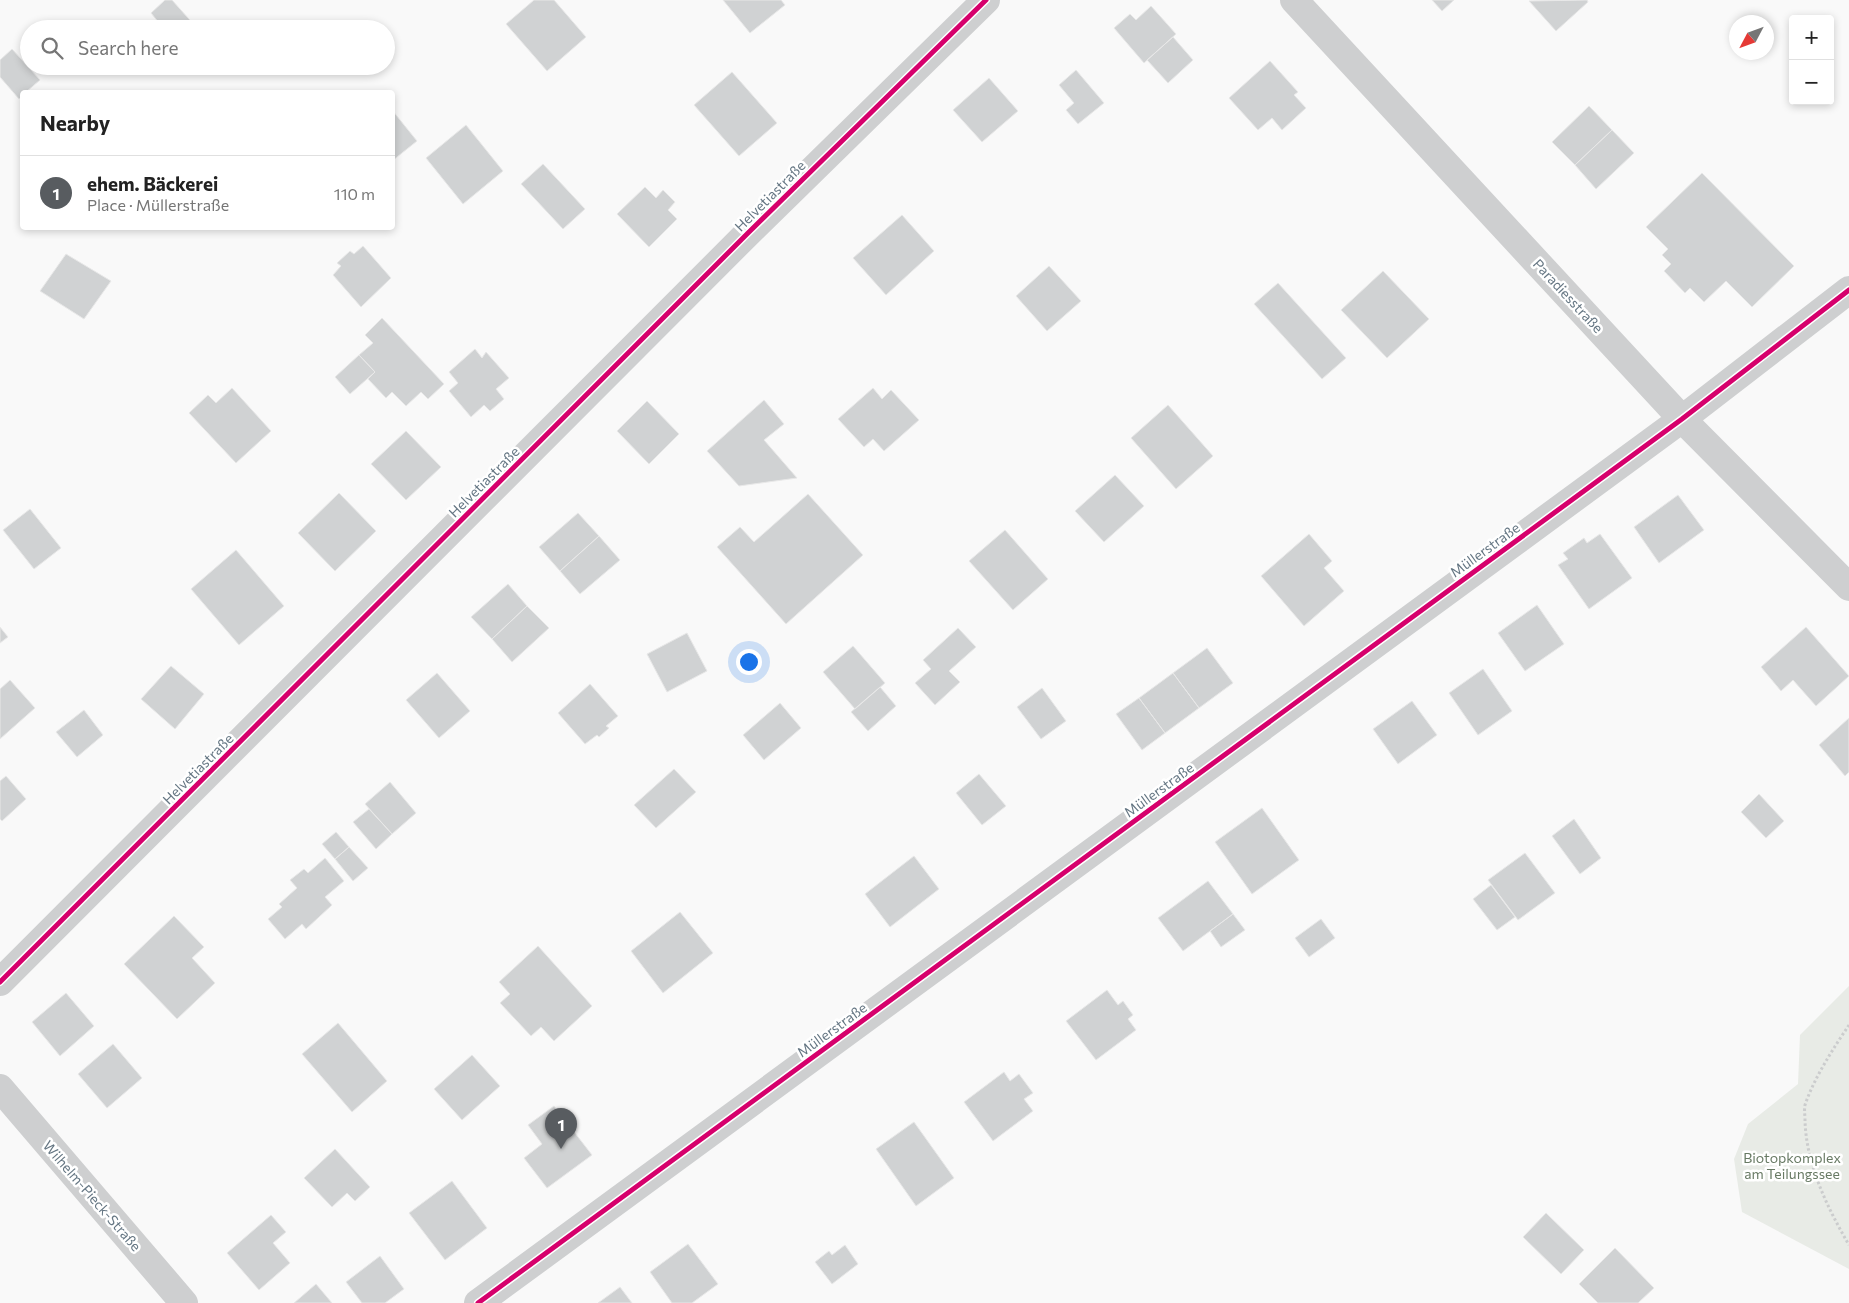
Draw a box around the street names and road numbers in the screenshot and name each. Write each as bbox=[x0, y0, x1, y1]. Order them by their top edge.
street label: Helvetiastraße bbox=[731, 157, 809, 235]
street label: Paradiesstraße bbox=[1530, 255, 1607, 336]
street label: Helvetiastraße bbox=[445, 443, 523, 521]
street label: Müllerstraße bbox=[1447, 519, 1523, 580]
street label: Helvetiastraße bbox=[159, 730, 237, 808]
street label: Müllerstraße bbox=[1121, 759, 1197, 820]
street label: Müllerstraße bbox=[794, 999, 870, 1060]
street label: Wilhelm-Pieck-Straße bbox=[40, 1137, 145, 1254]

